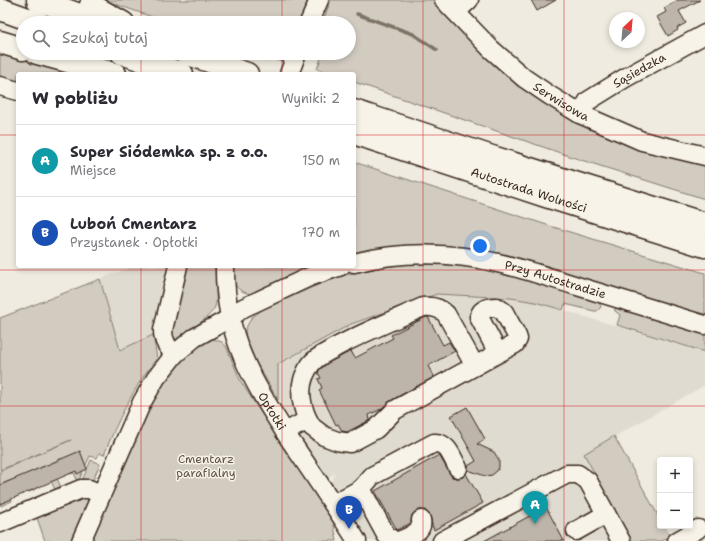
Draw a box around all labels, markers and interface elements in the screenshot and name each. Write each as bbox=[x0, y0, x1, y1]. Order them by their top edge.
north arrow bbox=[609, 12, 645, 48]
search box bbox=[16, 16, 356, 60]
icon: search bbox=[30, 27, 52, 49]
text: Szukaj tutaj bbox=[62, 28, 148, 48]
street label: Sąsiedzka bbox=[610, 49, 669, 92]
street label: Serwisowa bbox=[530, 79, 592, 125]
text: W pobliżu bbox=[32, 87, 118, 109]
text: Wyniki: 2 bbox=[281, 90, 340, 107]
text: Super Siódemka sp. z o.o. bbox=[70, 142, 268, 162]
text: A bbox=[40, 152, 50, 169]
text: 150 m bbox=[302, 152, 340, 169]
text: Miejsce bbox=[70, 162, 116, 179]
street label: Autostrada Wolności bbox=[469, 164, 589, 216]
text: Luboń Cmentarz bbox=[70, 214, 197, 234]
text: B bbox=[41, 224, 49, 241]
text: 170 m bbox=[302, 224, 340, 241]
text: Przystanek · Opłotki bbox=[70, 234, 198, 251]
your location bbox=[470, 236, 490, 256]
street label: Przy Autostradzie bbox=[503, 257, 608, 302]
street label: Opłotki bbox=[254, 389, 290, 433]
park label: Cmentarz parafialny bbox=[176, 451, 236, 481]
map controls bbox=[657, 457, 693, 529]
button: + bbox=[657, 457, 693, 493]
pin: A bbox=[522, 491, 548, 524]
button: − bbox=[657, 493, 693, 529]
pin: B bbox=[336, 496, 362, 529]

